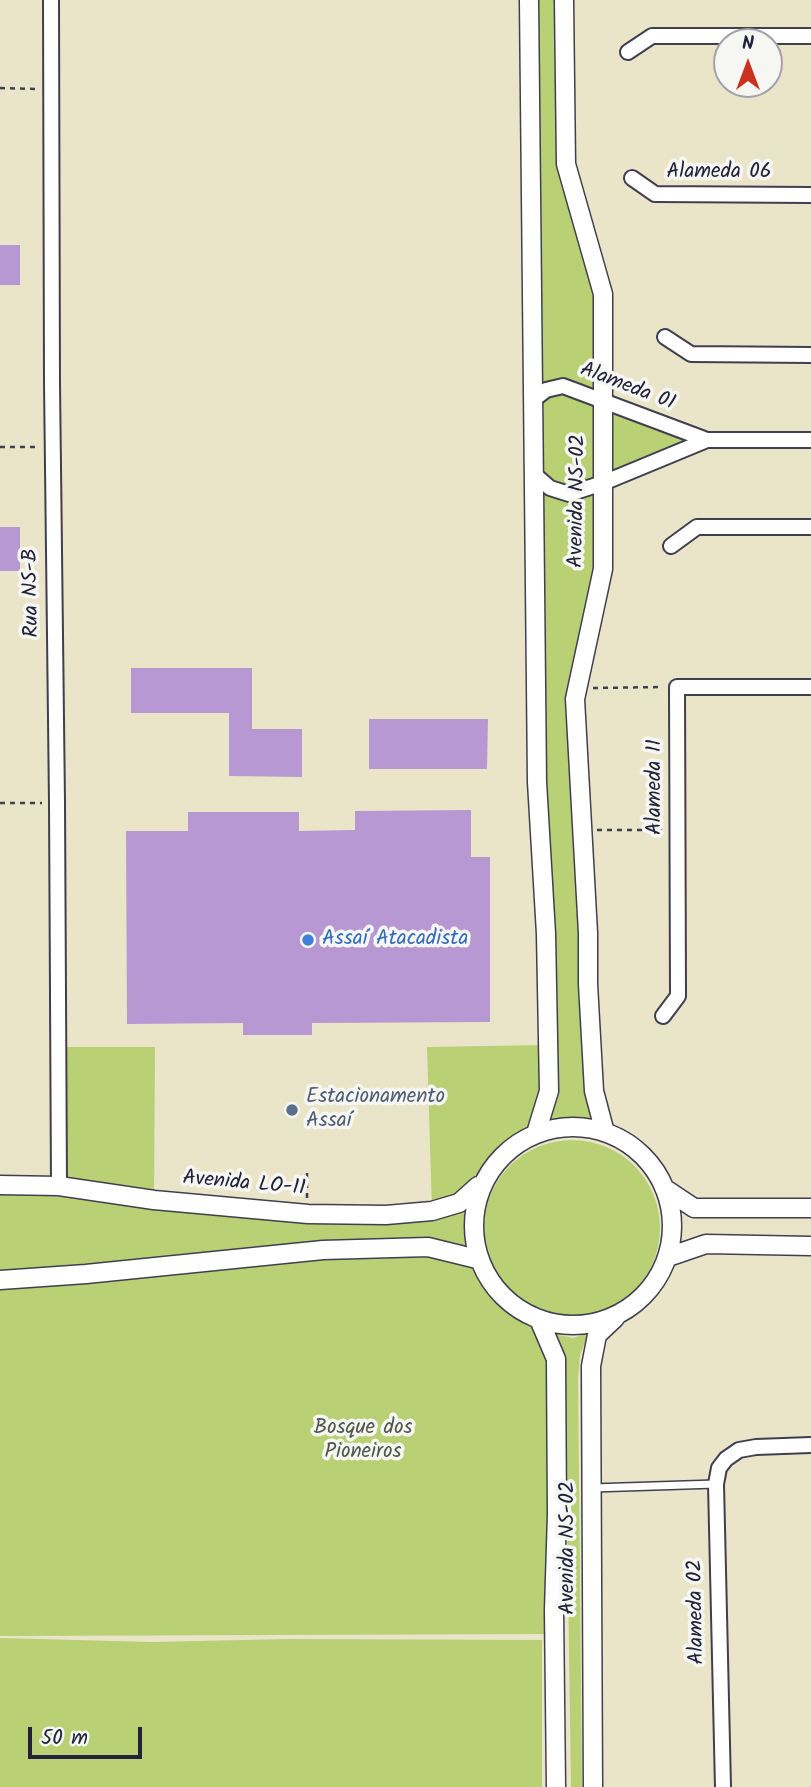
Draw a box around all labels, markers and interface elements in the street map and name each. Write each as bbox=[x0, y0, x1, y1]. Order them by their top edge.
north arrow bbox=[713, 28, 783, 98]
text: N bbox=[742, 29, 754, 59]
street label: Alameda 06 bbox=[667, 160, 771, 186]
street label: Alameda 01 bbox=[576, 358, 678, 418]
street label: Avenida NS-02 bbox=[565, 434, 593, 568]
street label: Rua NS-B bbox=[20, 548, 46, 638]
street label: Alameda 11 bbox=[643, 739, 669, 835]
place label: Assaí Atacadista bbox=[322, 927, 468, 953]
marker: Assaí Atacadista bbox=[300, 932, 316, 948]
place label: Estacionamento Assaí bbox=[306, 1085, 445, 1135]
marker: Estacionamento Assaí bbox=[284, 1102, 300, 1118]
street label: Avenida LO-11 bbox=[182, 1167, 306, 1203]
park label: Bosque dos Pioneiros bbox=[314, 1416, 412, 1466]
street label: Avenida NS-02 bbox=[556, 1481, 582, 1615]
street label: Alameda 02 bbox=[684, 1559, 712, 1665]
scale bar bbox=[32, 1714, 145, 1758]
text: 50 m bbox=[41, 1722, 88, 1755]

